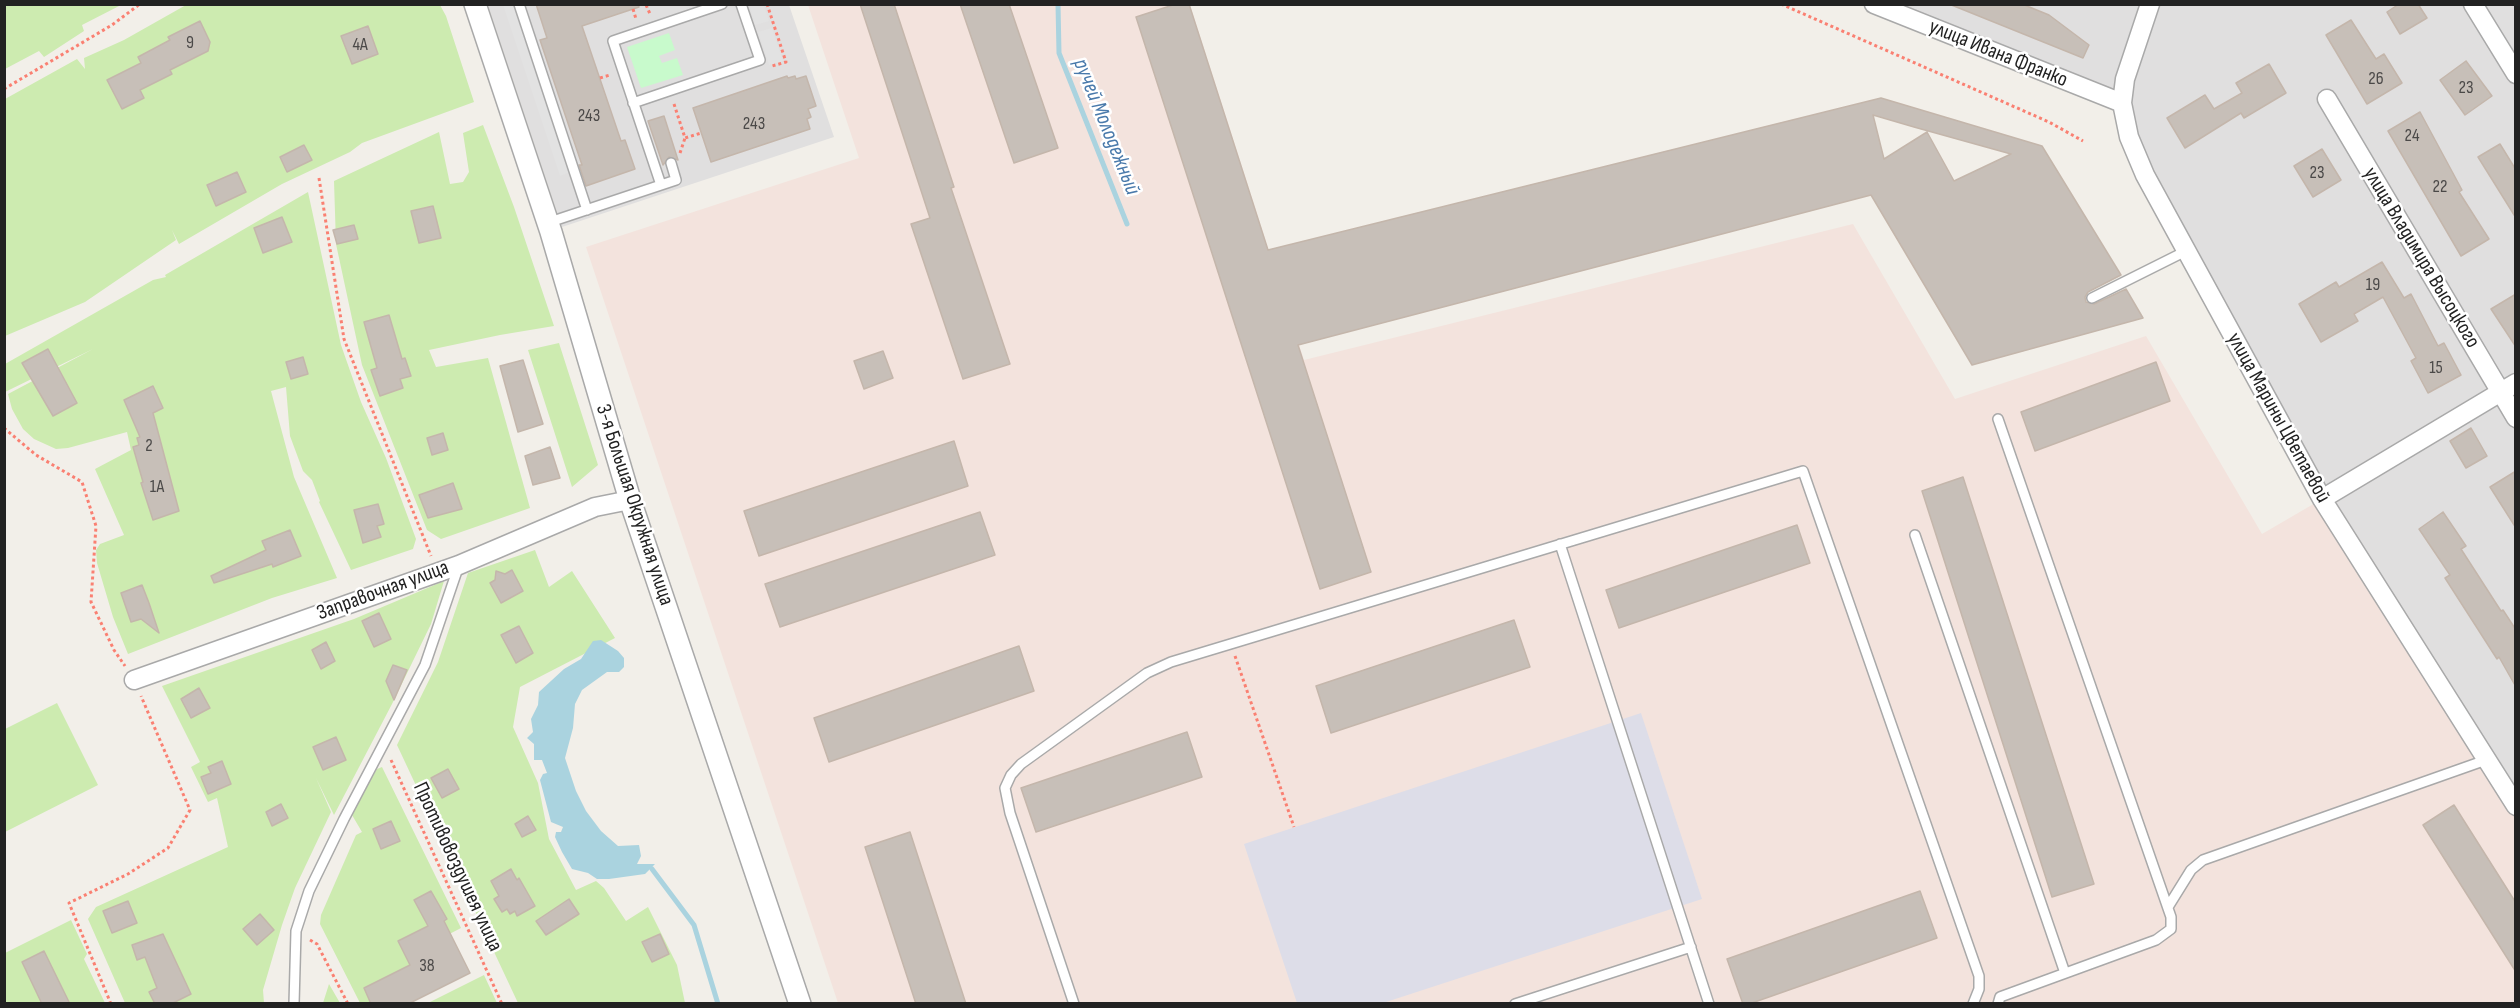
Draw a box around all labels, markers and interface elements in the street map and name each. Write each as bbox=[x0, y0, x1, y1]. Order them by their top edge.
street label: улица Ивана Франко bbox=[1925, 15, 2071, 93]
house number: 9 bbox=[186, 32, 194, 54]
house number: 4А bbox=[352, 34, 368, 56]
water label: ручей Молодежный bbox=[1067, 55, 1145, 199]
house number: 26 bbox=[2368, 68, 2384, 90]
house number: 23 bbox=[2459, 77, 2473, 99]
house number: 243 bbox=[578, 105, 600, 127]
house number: 243 bbox=[743, 113, 765, 135]
house number: 24 bbox=[2405, 125, 2419, 147]
house number: 23 bbox=[2310, 162, 2324, 184]
street label: улица Владимира Высоцкого bbox=[2357, 163, 2485, 353]
house number: 22 bbox=[2433, 176, 2447, 198]
house number: 19 bbox=[2366, 274, 2380, 296]
street label: улица Марины Цветаевой bbox=[2221, 329, 2335, 507]
house number: 15 bbox=[2429, 357, 2443, 379]
street label: 3-я Большая Окружная улица bbox=[590, 401, 678, 609]
house number: 2 bbox=[145, 435, 153, 457]
house number: 1А bbox=[150, 476, 164, 498]
street label: Заправочная улица bbox=[314, 555, 452, 627]
street label: Противовоздушея улица bbox=[407, 778, 507, 956]
house number: 38 bbox=[419, 955, 435, 977]

